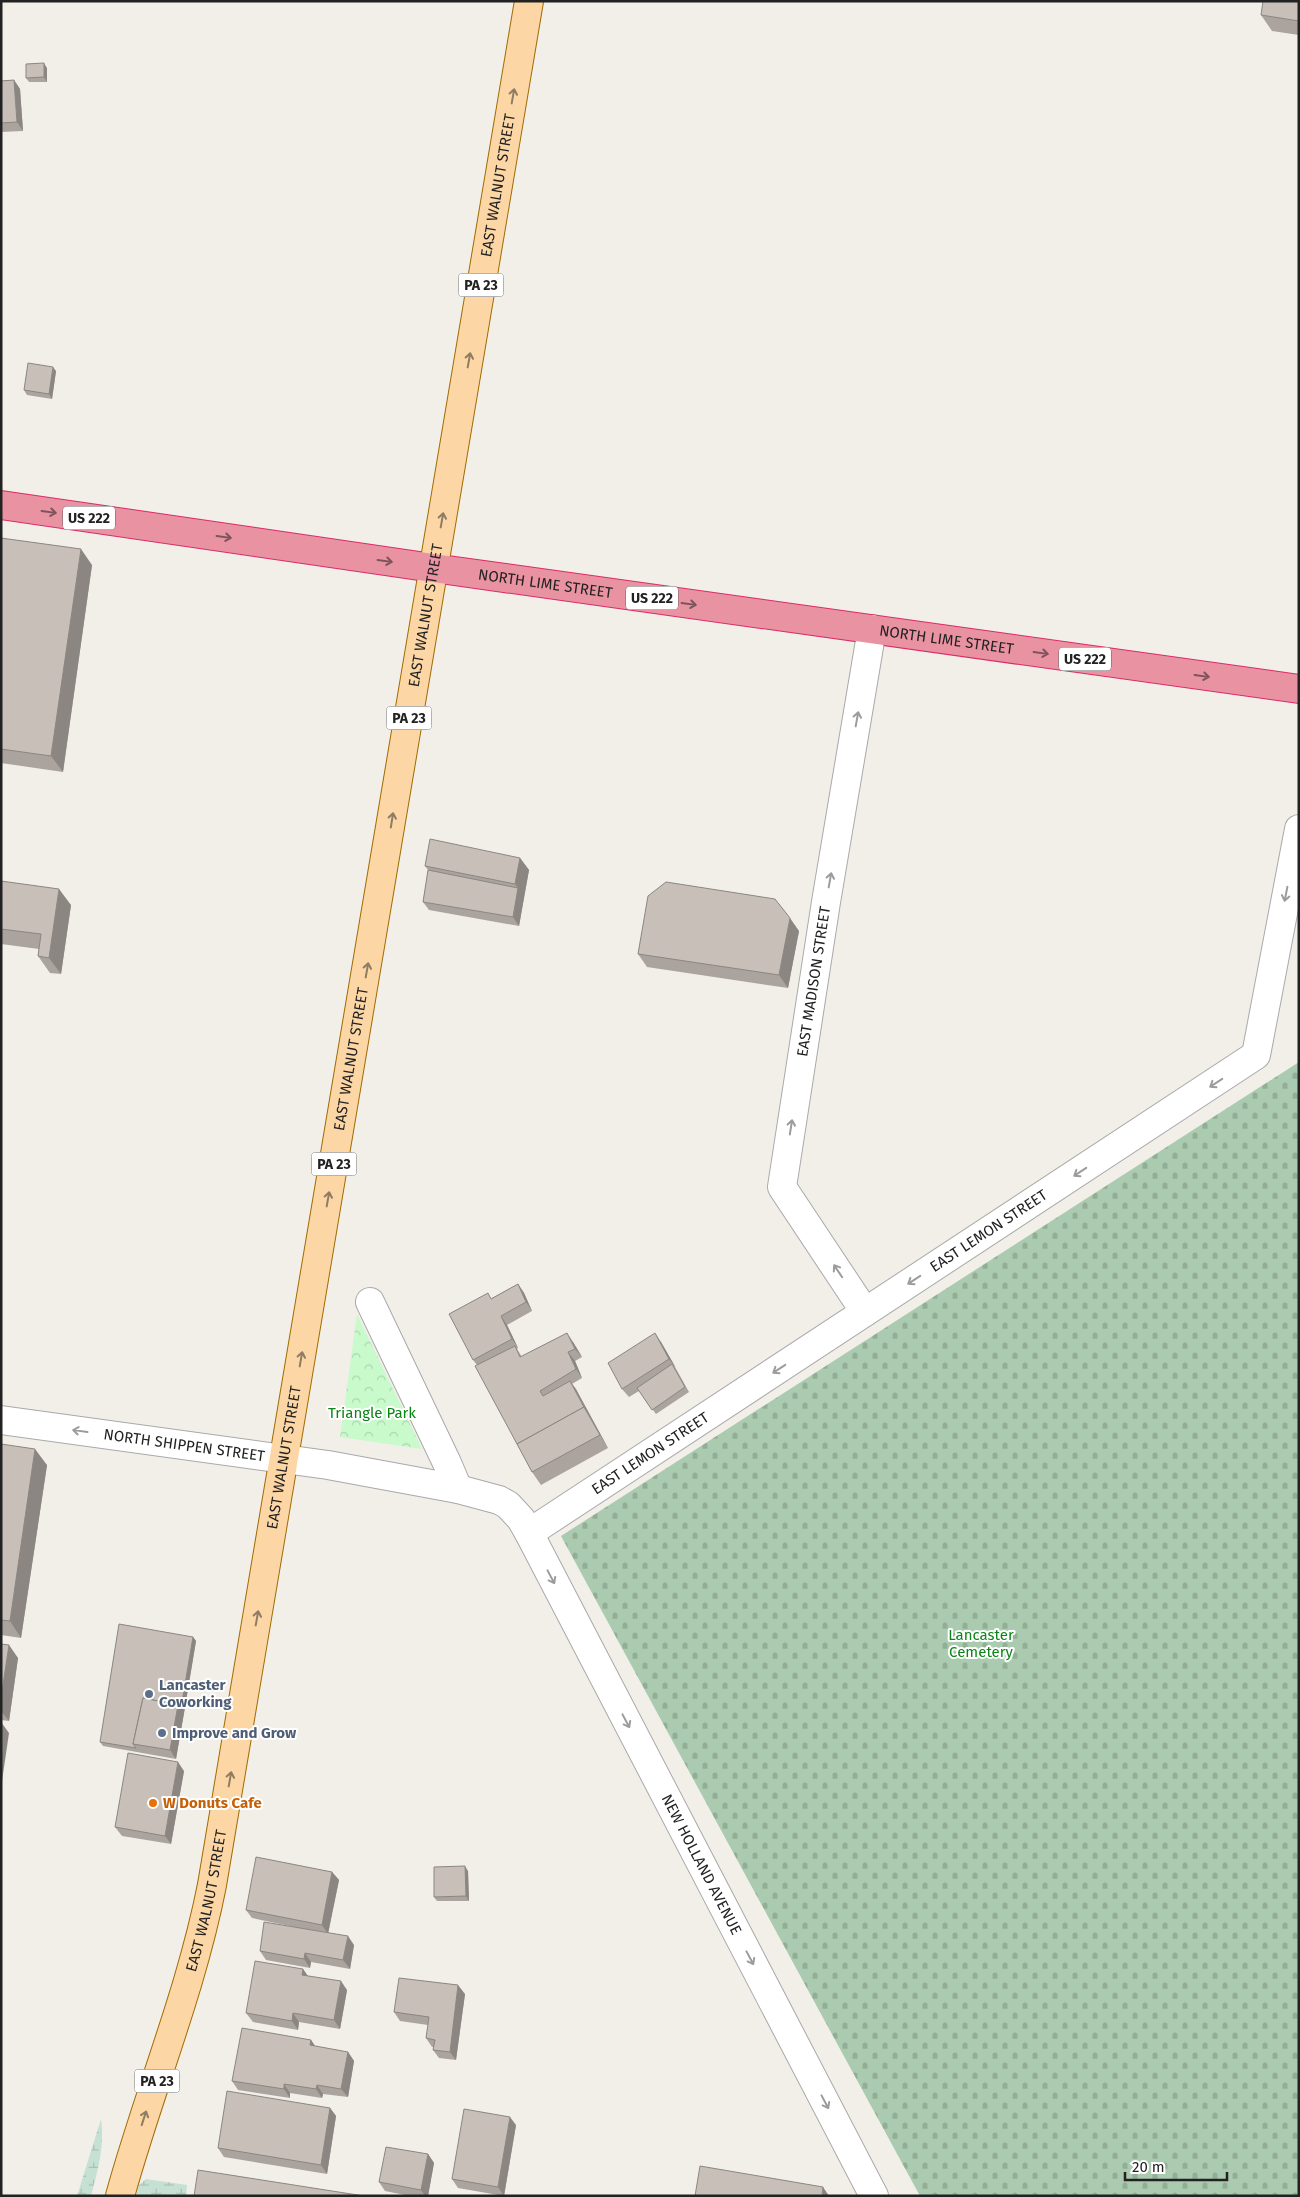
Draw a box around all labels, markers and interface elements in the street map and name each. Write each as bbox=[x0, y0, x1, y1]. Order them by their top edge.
one-way arrow bbox=[508, 88, 518, 104]
street label: EAST WALNUT STREET bbox=[477, 112, 519, 258]
road number: PA 23 bbox=[458, 274, 504, 296]
one-way arrow bbox=[464, 352, 474, 368]
road number: US 222 bbox=[63, 506, 115, 530]
one-way arrow bbox=[41, 507, 57, 517]
one-way arrow bbox=[437, 512, 447, 528]
one-way arrow bbox=[216, 533, 232, 543]
street label: EAST WALNUT STREET bbox=[405, 542, 447, 688]
one-way arrow bbox=[377, 556, 393, 566]
street label: NORTH LIME STREET bbox=[477, 565, 614, 602]
road number: US 222 bbox=[626, 586, 678, 610]
one-way arrow bbox=[681, 599, 697, 609]
street label: NORTH LIME STREET bbox=[878, 621, 1015, 658]
one-way arrow bbox=[1033, 648, 1049, 658]
road number: US 222 bbox=[1059, 648, 1111, 671]
one-way arrow bbox=[1194, 671, 1210, 681]
road number: PA 23 bbox=[386, 706, 432, 730]
one-way arrow bbox=[852, 712, 862, 728]
one-way arrow bbox=[387, 813, 397, 829]
one-way arrow bbox=[825, 872, 835, 888]
one-way arrow bbox=[1281, 886, 1291, 902]
street label: EAST MADISON STREET bbox=[793, 905, 834, 1058]
one-way arrow bbox=[362, 962, 372, 978]
street label: EAST WALNUT STREET bbox=[330, 986, 372, 1132]
one-way arrow bbox=[1209, 1078, 1223, 1088]
one-way arrow bbox=[787, 1119, 797, 1135]
road number: PA 23 bbox=[312, 1152, 356, 1176]
one-way arrow bbox=[1073, 1167, 1087, 1177]
street label: EAST LEMON STREET bbox=[927, 1186, 1051, 1276]
one-way arrow bbox=[323, 1191, 333, 1207]
one-way arrow bbox=[833, 1265, 843, 1279]
one-way arrow bbox=[908, 1275, 922, 1285]
one-way arrow bbox=[296, 1351, 306, 1367]
one-way arrow bbox=[772, 1364, 786, 1374]
street label: EAST WALNUT STREET bbox=[263, 1384, 305, 1531]
park label: Triangle Park bbox=[328, 1404, 416, 1422]
street label: EAST LEMON STREET bbox=[588, 1408, 712, 1498]
street label: NORTH SHIPPEN STREET bbox=[103, 1425, 266, 1465]
one-way arrow bbox=[72, 1426, 88, 1436]
one-way arrow bbox=[546, 1569, 556, 1584]
one-way arrow bbox=[253, 1611, 263, 1627]
park label: Lancaster Cemetery bbox=[948, 1626, 1014, 1661]
place label: Lancaster Coworking bbox=[159, 1676, 232, 1711]
marker: Lancaster Coworking bbox=[143, 1688, 155, 1700]
one-way arrow bbox=[622, 1713, 632, 1727]
place label: Improve and Grow bbox=[172, 1724, 297, 1742]
marker: Improve and Grow bbox=[156, 1727, 168, 1739]
one-way arrow bbox=[225, 1771, 235, 1787]
street label: NEW HOLLAND AVENUE bbox=[658, 1791, 745, 1938]
place label: W Donuts Cafe bbox=[163, 1794, 262, 1812]
marker: W Donuts Cafe bbox=[147, 1797, 159, 1809]
street label: EAST WALNUT STREET bbox=[182, 1828, 230, 1974]
one-way arrow bbox=[746, 1950, 755, 1965]
road number: PA 23 bbox=[134, 2070, 180, 2092]
one-way arrow bbox=[821, 2094, 830, 2109]
one-way arrow bbox=[140, 2110, 150, 2126]
scale bar bbox=[1125, 2150, 1228, 2182]
text: 20 m bbox=[1132, 2158, 1165, 2176]

